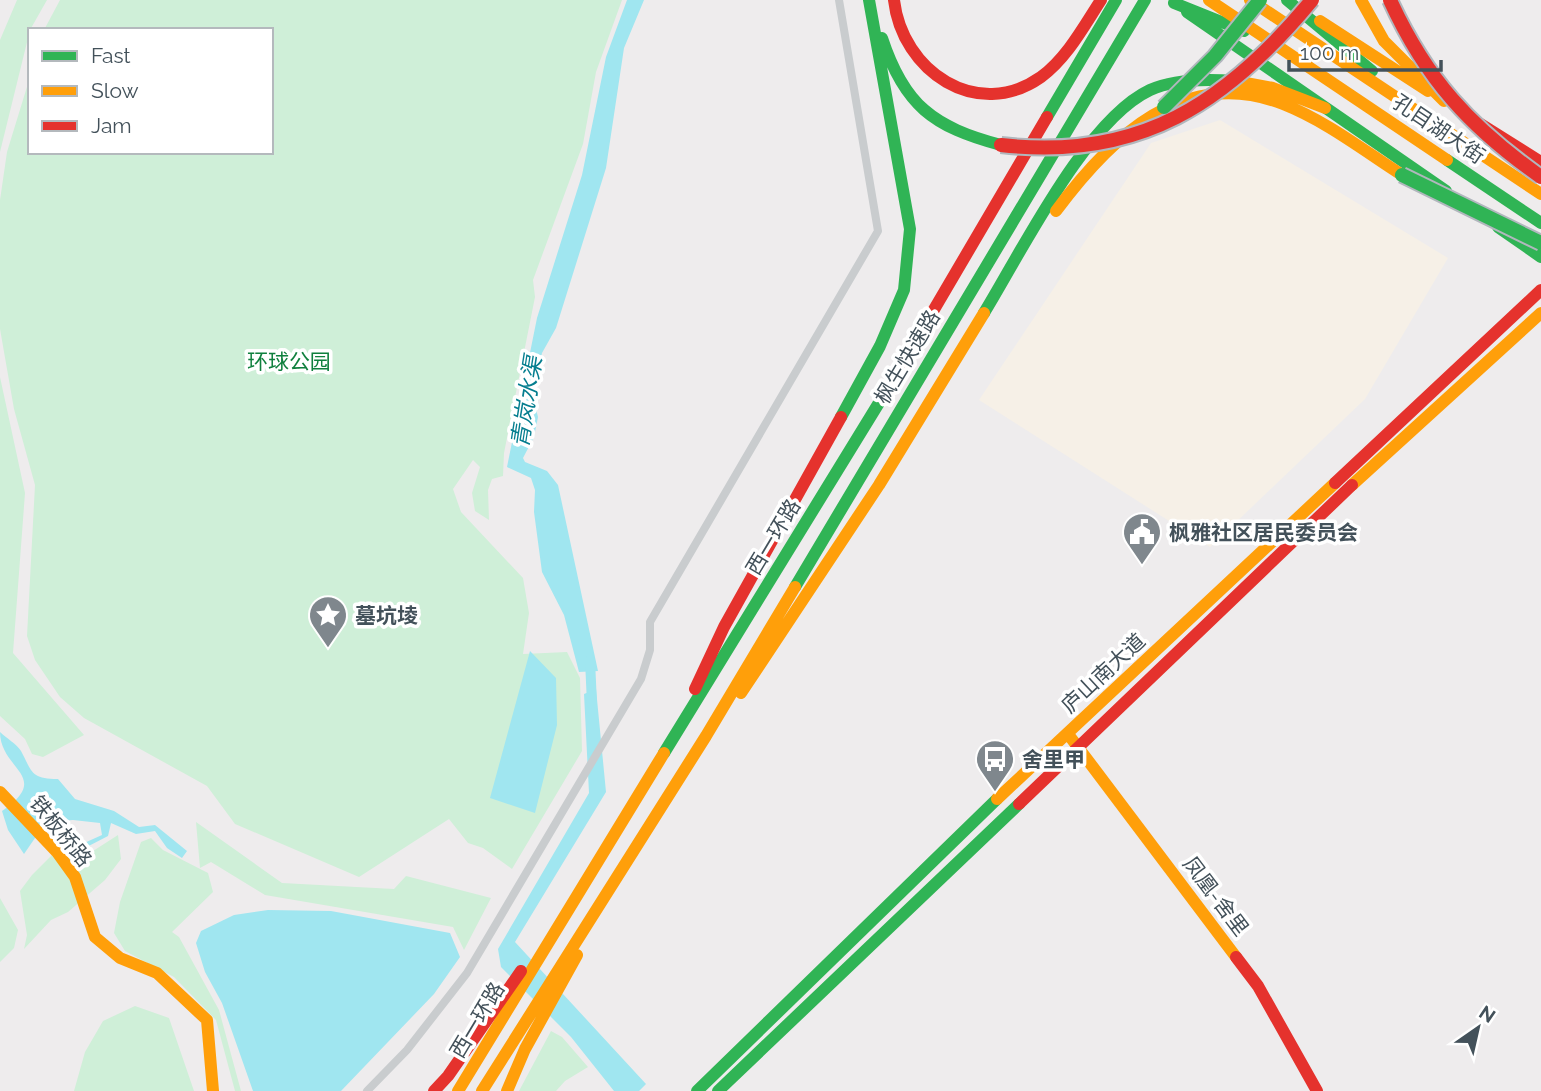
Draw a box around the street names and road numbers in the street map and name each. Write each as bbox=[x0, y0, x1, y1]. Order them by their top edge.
street label: 孔目湖大街 bbox=[1388, 89, 1490, 169]
street label: 枫生快速路 bbox=[869, 306, 945, 408]
street label: 西一环路 bbox=[741, 495, 805, 579]
street label: 庐山南大道 bbox=[1056, 628, 1150, 718]
street label: 铁板桥路 bbox=[25, 790, 97, 872]
street label: 凤凰-舍里 bbox=[1178, 851, 1254, 941]
street label: 西一环路 bbox=[445, 978, 509, 1062]

